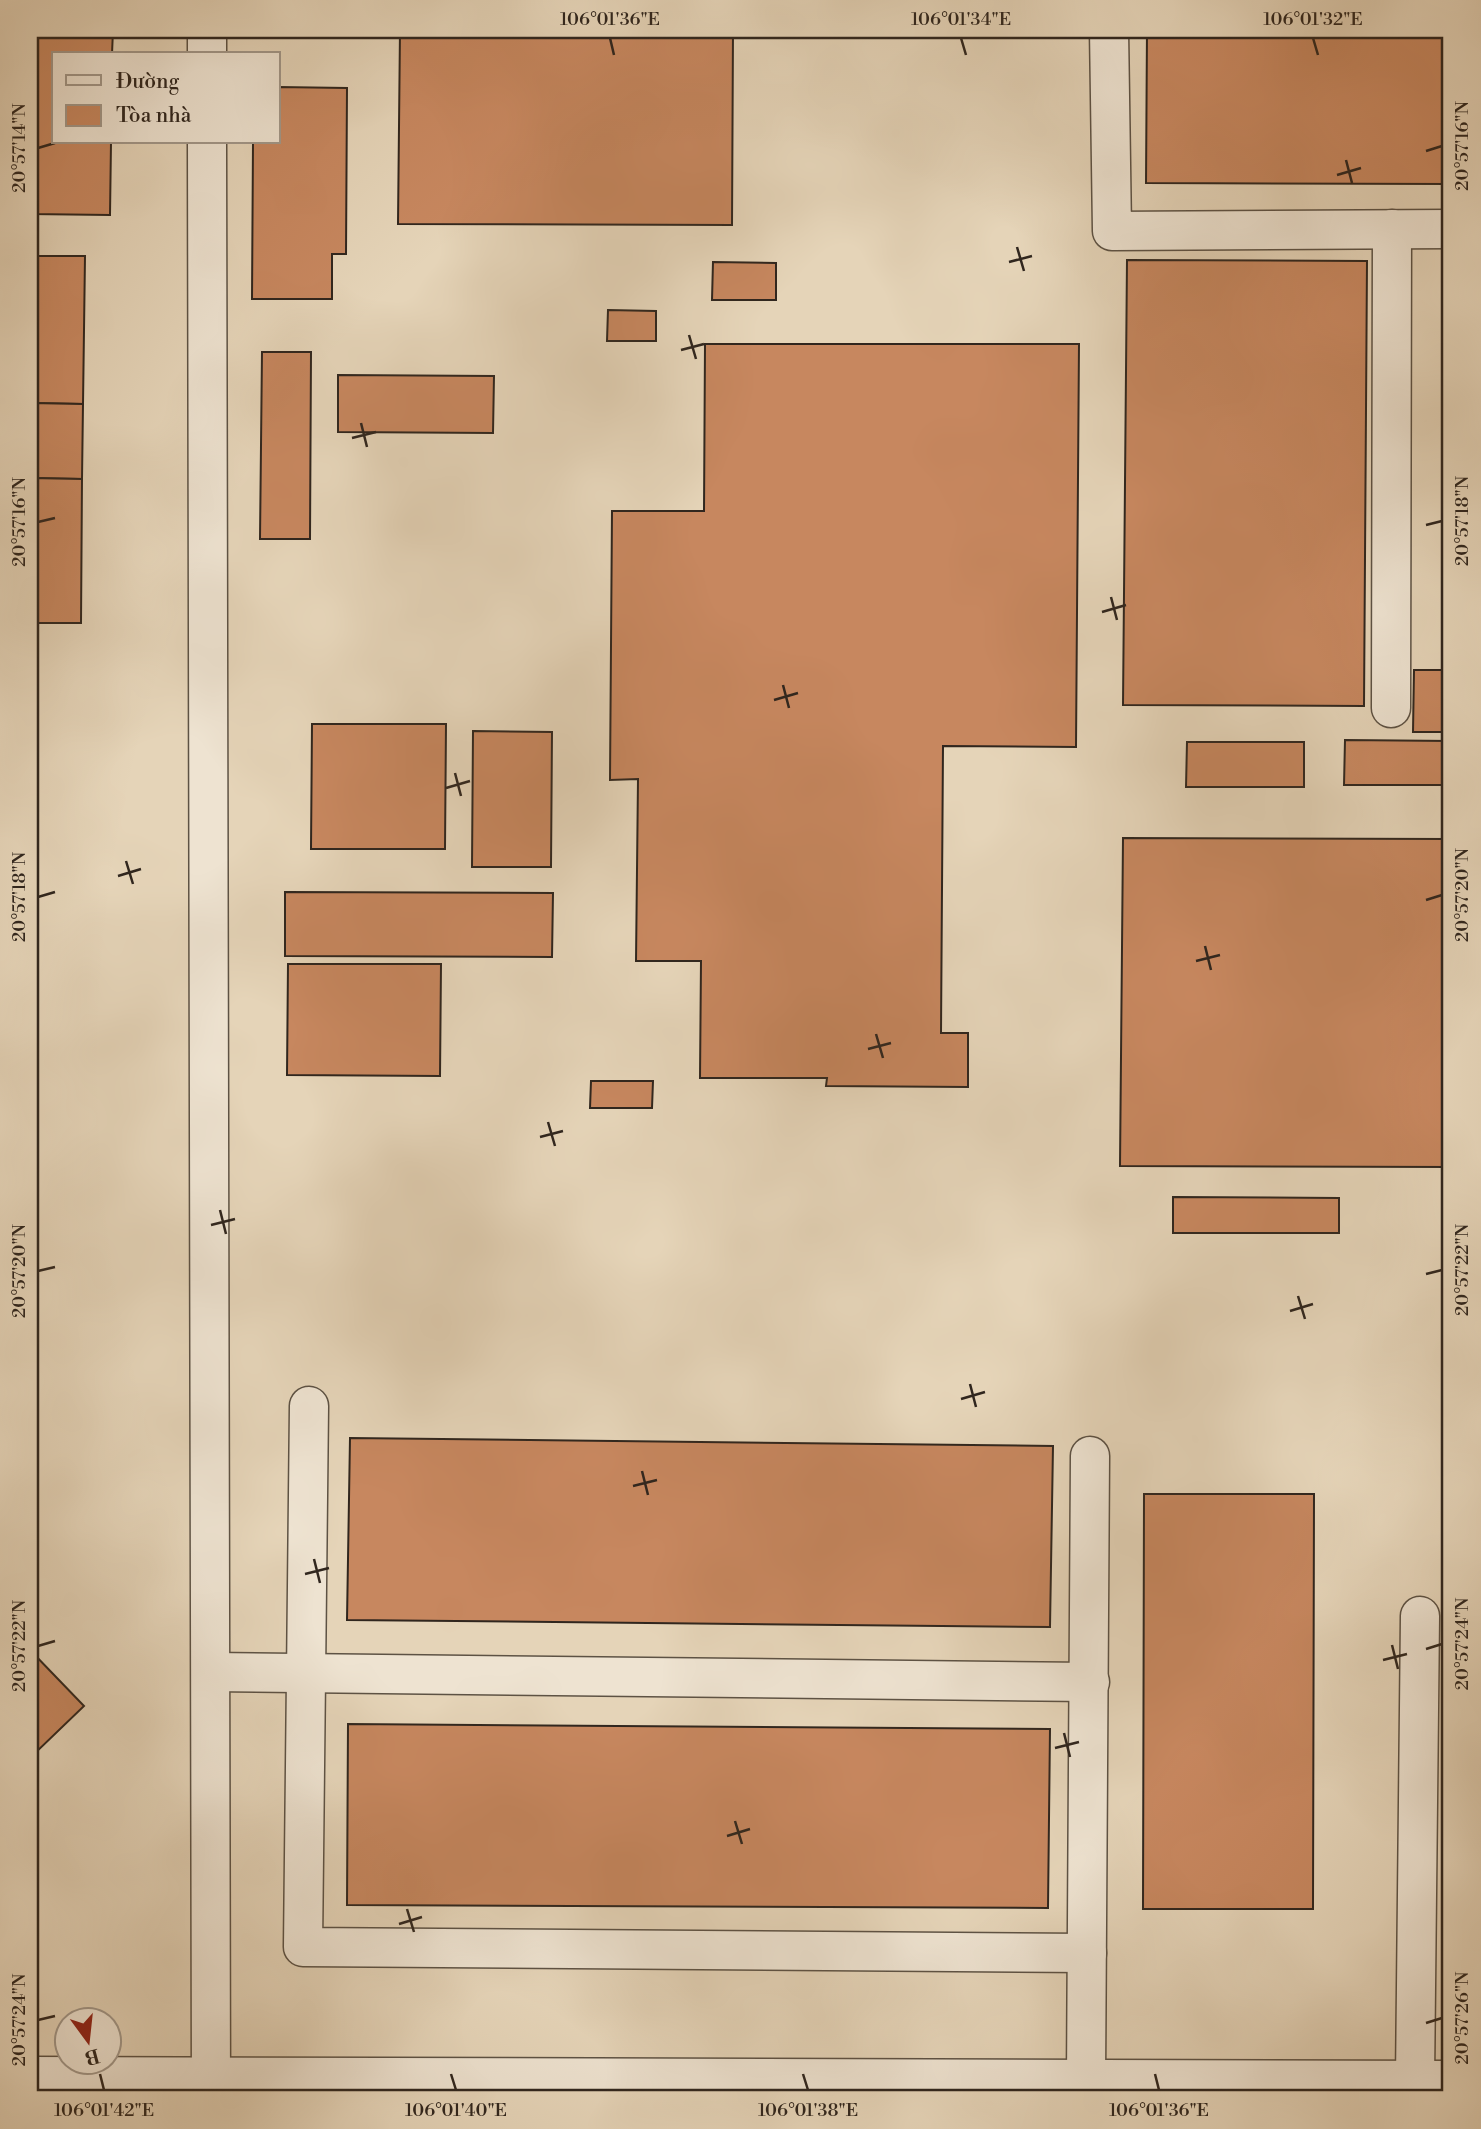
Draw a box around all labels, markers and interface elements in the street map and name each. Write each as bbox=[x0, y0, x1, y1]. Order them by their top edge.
text: 106°01'36"E bbox=[560, 8, 660, 31]
text: 106°01'34"E bbox=[911, 8, 1011, 31]
text: 106°01'32"E bbox=[1263, 8, 1363, 31]
legend bbox=[52, 52, 280, 144]
text: Đường bbox=[116, 69, 180, 95]
text: 20°57'16"N bbox=[1451, 101, 1474, 191]
text: 20°57'14"N bbox=[8, 103, 31, 193]
text: Tòa nhà bbox=[116, 103, 192, 129]
text: 20°57'18"N bbox=[1451, 475, 1474, 566]
text: 20°57'16"N bbox=[8, 477, 31, 567]
text: 20°57'20"N bbox=[1451, 848, 1474, 942]
text: 20°57'18"N bbox=[8, 851, 31, 942]
text: 20°57'22"N bbox=[1451, 1223, 1474, 1316]
text: 20°57'20"N bbox=[8, 1224, 31, 1318]
text: 20°57'24"N bbox=[1451, 1597, 1474, 1690]
text: 20°57'22"N bbox=[8, 1599, 31, 1692]
text: 20°57'26"N bbox=[1451, 1971, 1474, 2064]
text: 20°57'24"N bbox=[8, 1973, 31, 2066]
north arrow bbox=[52, 2007, 122, 2076]
text: B bbox=[82, 2043, 102, 2070]
text: 106°01'42"E bbox=[54, 2099, 154, 2122]
text: 106°01'40"E bbox=[405, 2099, 507, 2122]
text: 106°01'38"E bbox=[758, 2099, 858, 2122]
text: 106°01'36"E bbox=[1109, 2099, 1209, 2122]

